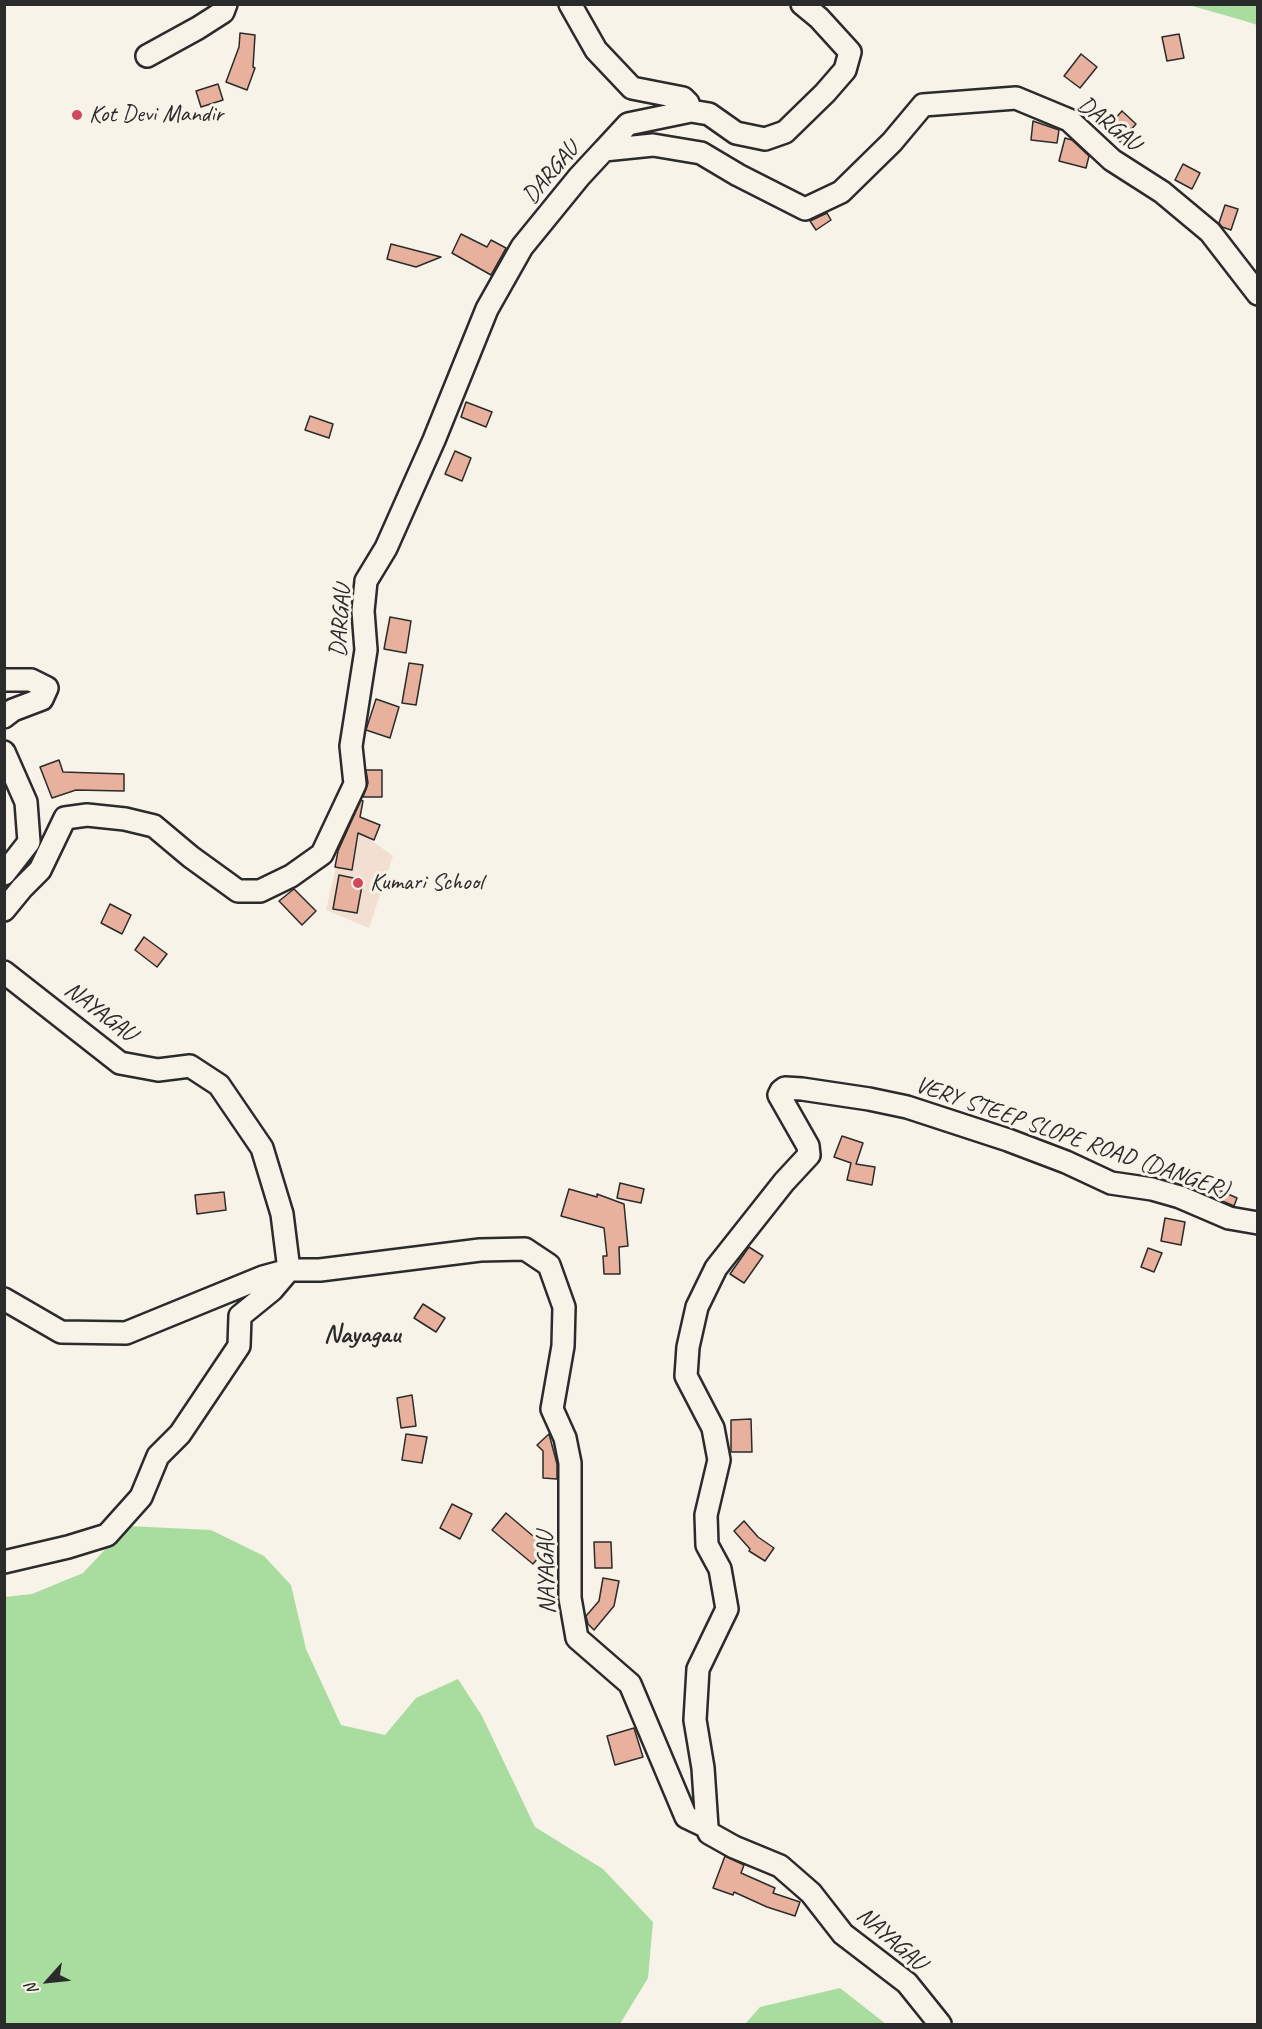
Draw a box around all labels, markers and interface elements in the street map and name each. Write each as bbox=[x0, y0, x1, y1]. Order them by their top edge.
street label: DARGAU bbox=[1072, 90, 1146, 158]
place label: Kot Devi Mandir bbox=[89, 101, 223, 129]
marker: Kot Devi Mandir bbox=[70, 108, 84, 122]
street label: DARGAU bbox=[517, 136, 585, 210]
street label: DARGAU bbox=[324, 584, 358, 658]
place label: Kumari School bbox=[370, 869, 483, 897]
marker: Kumari School bbox=[351, 876, 365, 890]
street label: NAYAGAU bbox=[58, 976, 142, 1048]
street label: VERY STEEP SLOPE ROAD (DANGER) bbox=[911, 1071, 1233, 1205]
district label: Nayagau bbox=[324, 1319, 400, 1351]
street label: NAYAGAU bbox=[531, 1531, 563, 1615]
street label: NAYAGAU bbox=[850, 1901, 932, 1977]
north arrow bbox=[18, 1951, 78, 2011]
text: N bbox=[21, 1980, 43, 1998]

